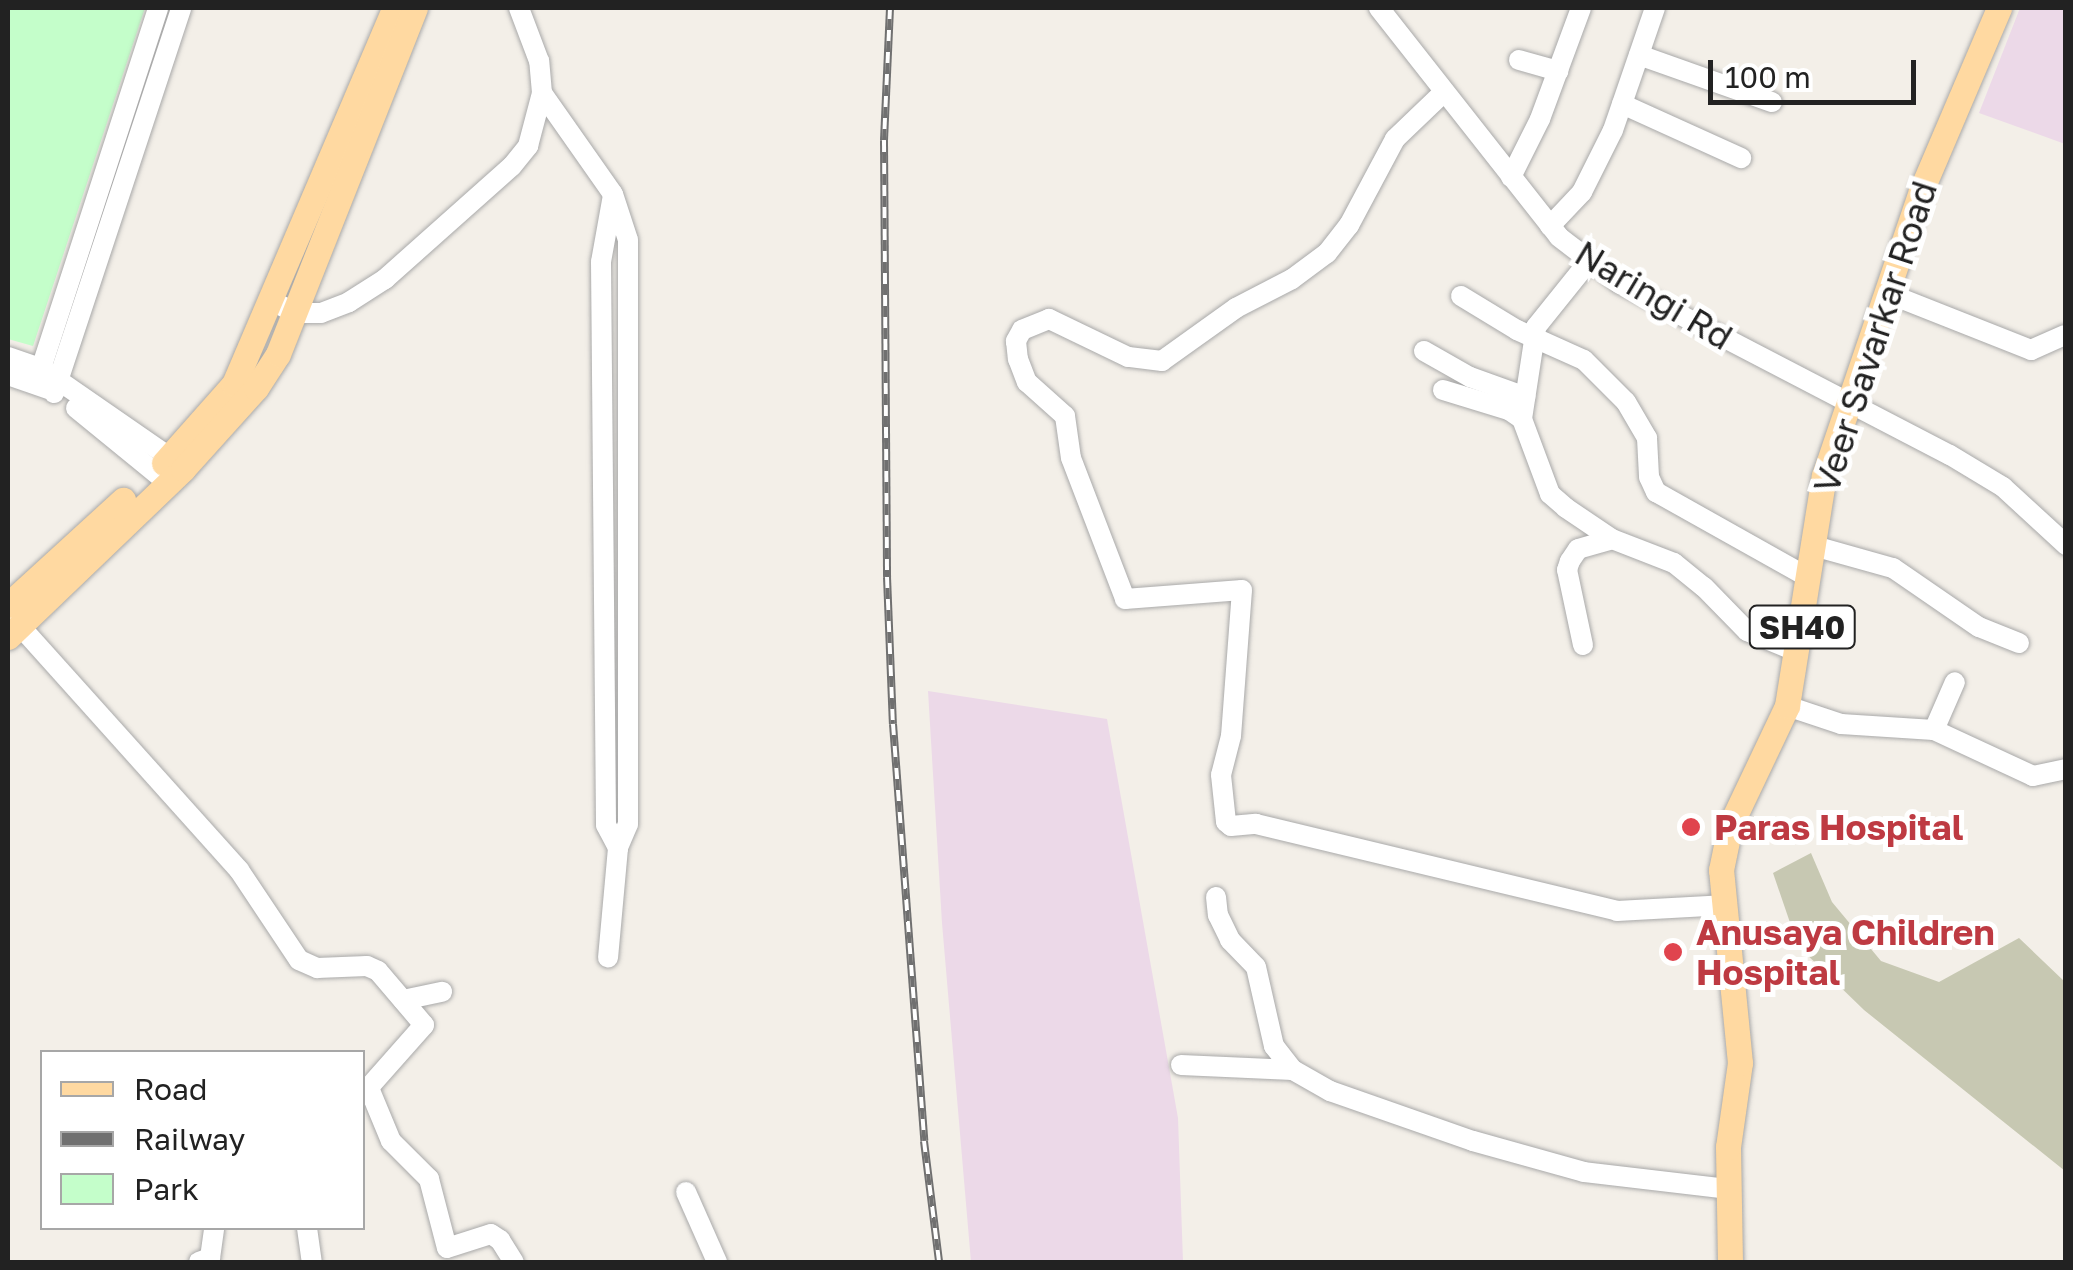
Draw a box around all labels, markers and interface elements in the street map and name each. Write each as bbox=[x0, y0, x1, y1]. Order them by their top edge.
scale bar bbox=[1713, 40, 1920, 102]
text: 100 m bbox=[1725, 59, 1811, 95]
street label: Veer Savarkar Road bbox=[1805, 176, 1945, 498]
street label: Naringi Rd bbox=[1568, 232, 1740, 358]
road number: SH40 bbox=[1747, 600, 1857, 654]
place label: Paras Hospital bbox=[1714, 806, 1963, 848]
marker: Paras Hospital bbox=[1678, 814, 1704, 840]
place label: Anusaya Children Hospital bbox=[1696, 911, 1995, 993]
marker: Anusaya Children Hospital bbox=[1660, 939, 1686, 965]
legend bbox=[40, 1050, 365, 1230]
text: Road bbox=[134, 1071, 208, 1107]
text: Railway bbox=[134, 1121, 245, 1157]
text: Park bbox=[134, 1171, 199, 1207]

